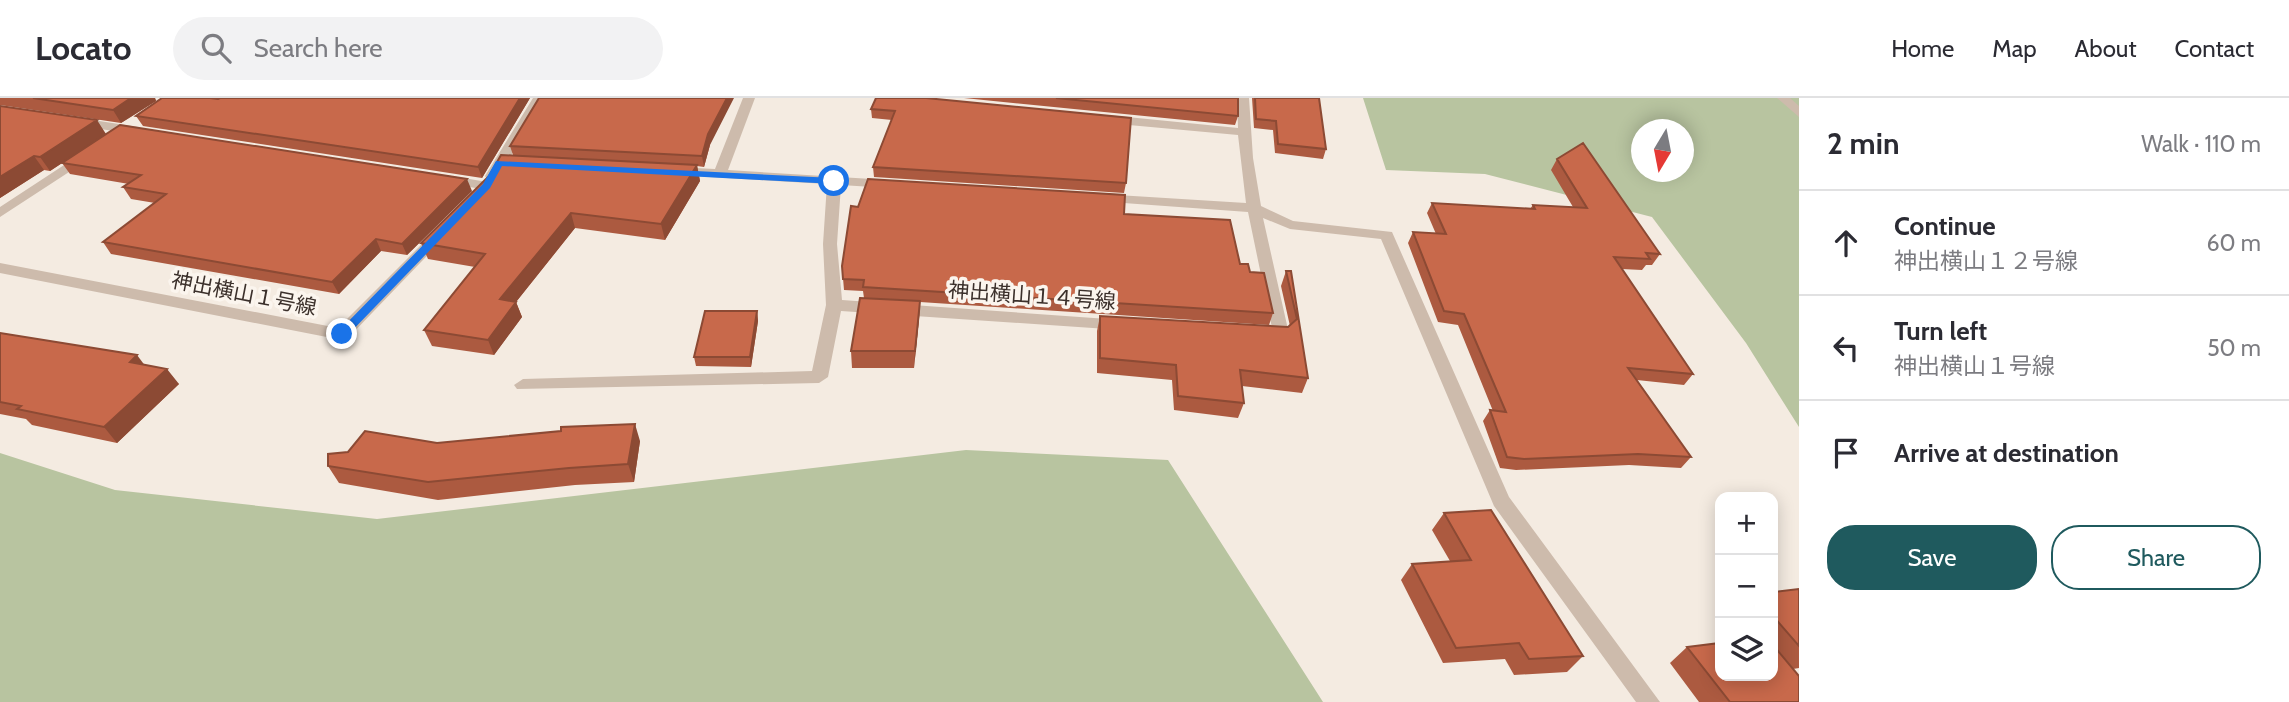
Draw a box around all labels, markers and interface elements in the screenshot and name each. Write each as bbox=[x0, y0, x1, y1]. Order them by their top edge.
search box bbox=[173, 17, 663, 80]
text: Locato bbox=[35, 28, 131, 68]
icon: search bbox=[197, 29, 235, 67]
text: Search here bbox=[253, 32, 383, 64]
text: Home bbox=[1891, 34, 1954, 63]
text: Map bbox=[1992, 34, 2037, 63]
text: About bbox=[2075, 34, 2137, 63]
text: Contact bbox=[2175, 34, 2254, 63]
north arrow bbox=[1631, 119, 1694, 182]
text: 2 min bbox=[1827, 125, 1899, 162]
text: Walk · 110 m bbox=[2141, 130, 2261, 158]
route start bbox=[818, 165, 849, 196]
text: Continue bbox=[1894, 210, 1996, 242]
icon: ahead bbox=[1827, 224, 1865, 262]
text: 60 m bbox=[2207, 229, 2261, 257]
text: 神出横山１２号線 bbox=[1894, 247, 2078, 275]
street label: 神出横山１号線 bbox=[170, 267, 319, 320]
street label: 神出横山１４号線 bbox=[947, 277, 1117, 314]
text: Turn left bbox=[1894, 315, 1987, 347]
route end bbox=[326, 318, 357, 349]
icon: left bbox=[1827, 329, 1865, 367]
text: 50 m bbox=[2207, 334, 2261, 362]
text: 神出横山１号線 bbox=[1894, 352, 2055, 380]
icon: arrive bbox=[1827, 434, 1865, 472]
text: Arrive at destination bbox=[1894, 437, 2119, 469]
map controls bbox=[1715, 492, 1778, 681]
button: + bbox=[1715, 492, 1778, 555]
button: Save bbox=[1827, 525, 2037, 590]
button: Share bbox=[2051, 525, 2261, 590]
button: − bbox=[1715, 555, 1778, 618]
button: layers bbox=[1715, 618, 1778, 681]

